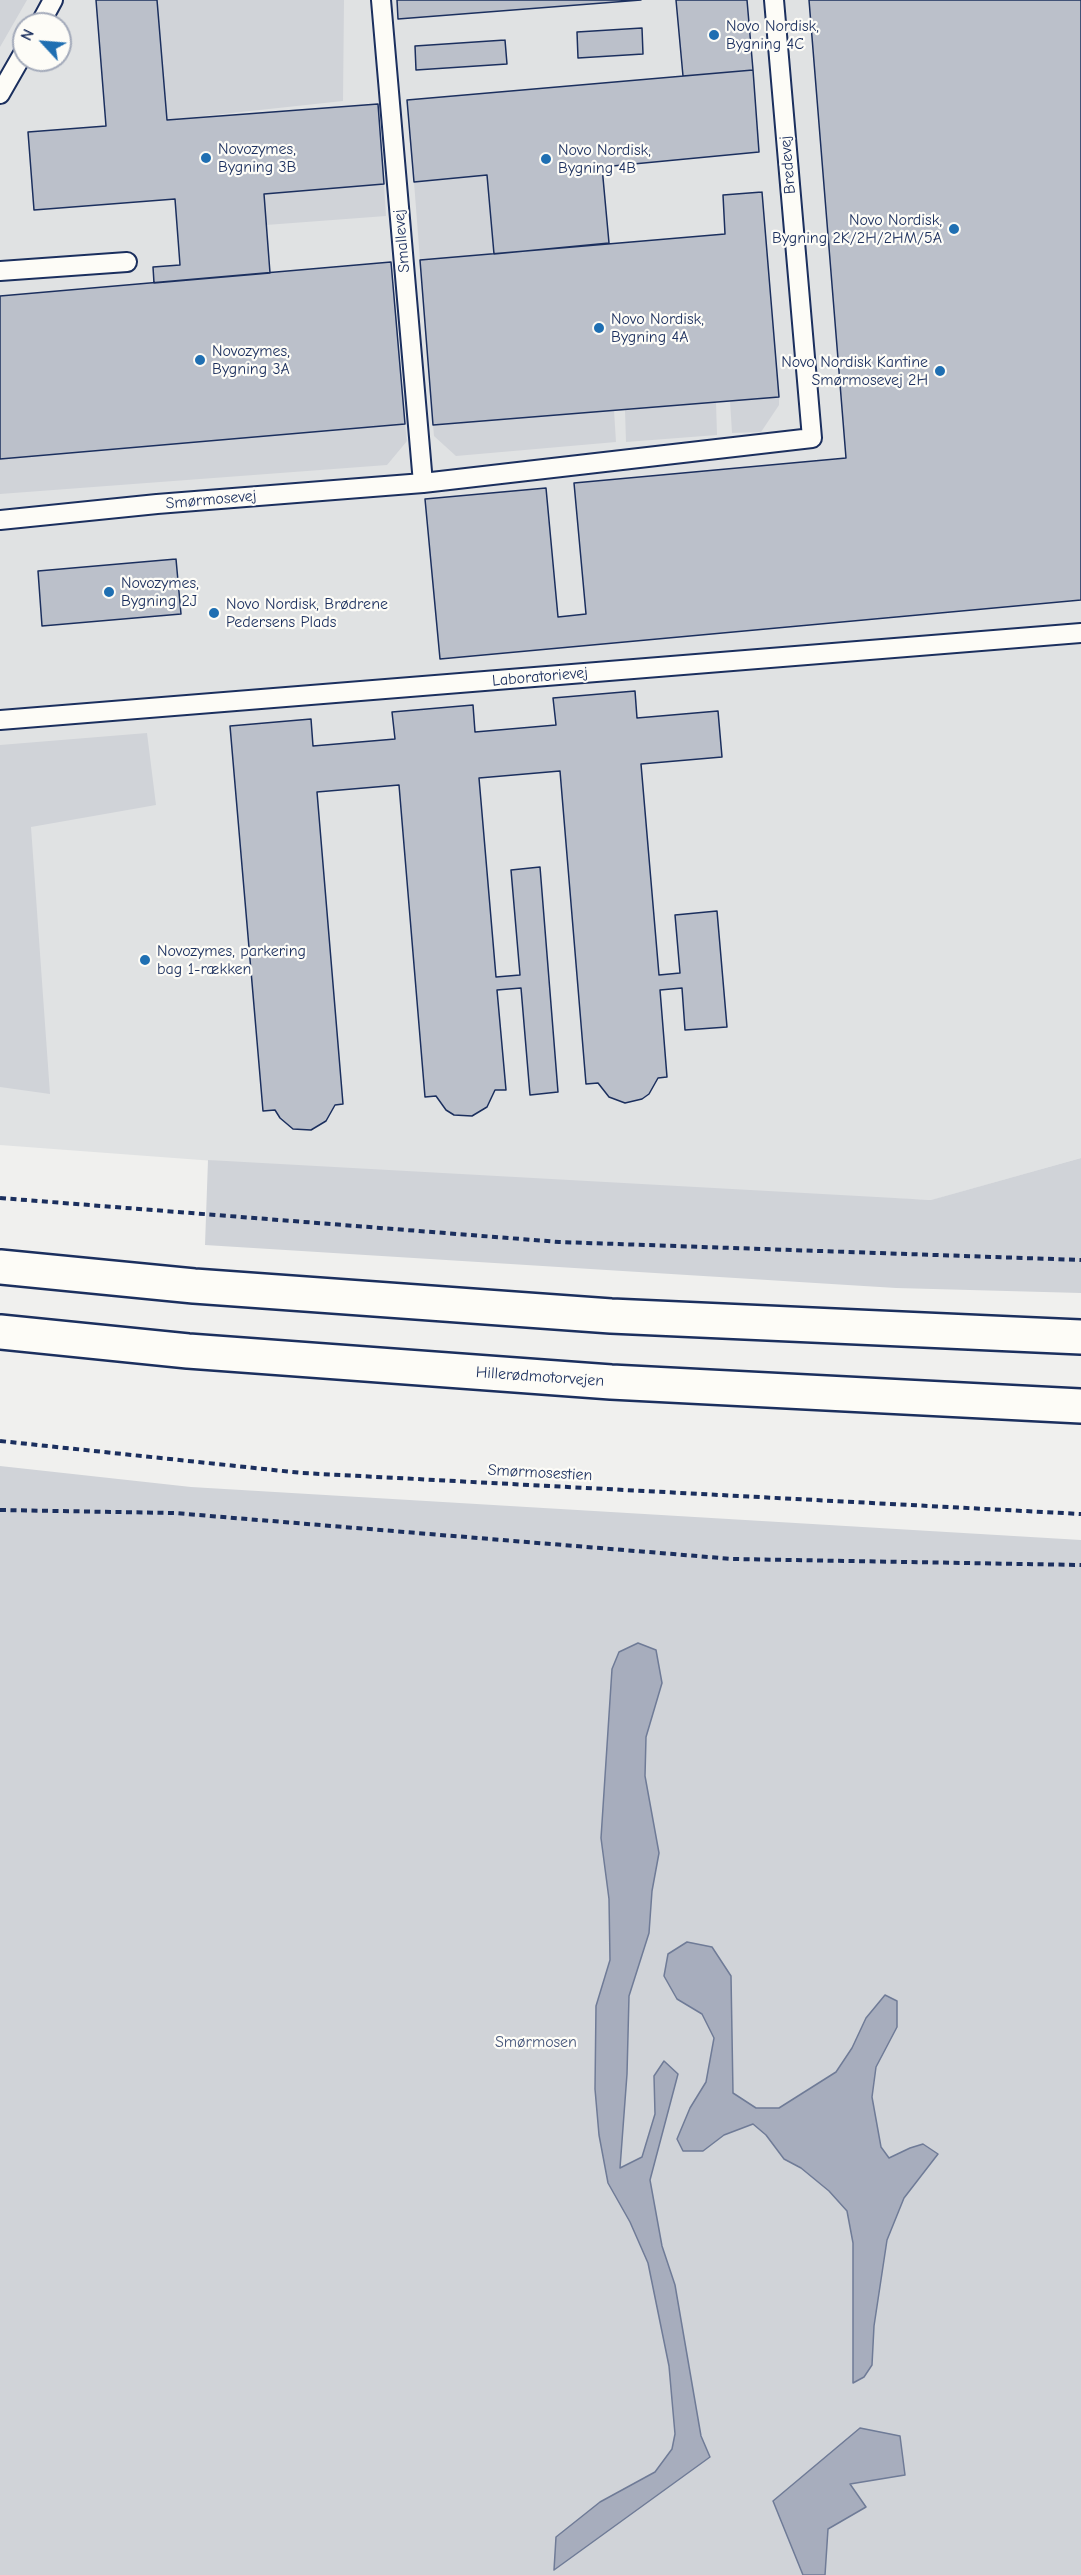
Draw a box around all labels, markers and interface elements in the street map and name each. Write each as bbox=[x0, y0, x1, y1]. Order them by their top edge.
north arrow bbox=[12, 12, 72, 72]
place label: Novo Nordisk, Bygning 4C bbox=[726, 16, 819, 54]
text: N bbox=[17, 26, 38, 44]
marker: Novo Nordisk, Bygning 4C bbox=[707, 28, 721, 42]
street label: Bredevej bbox=[776, 135, 800, 195]
place label: Novozymes, Bygning 3B bbox=[218, 139, 296, 177]
place label: Novo Nordisk, Bygning 4B bbox=[558, 140, 651, 178]
marker: Novozymes, Bygning 3B bbox=[199, 151, 213, 165]
marker: Novo Nordisk, Bygning 4B bbox=[539, 152, 553, 166]
street label: Smallevej bbox=[390, 209, 414, 273]
place label: Novo Nordisk, Bygning 2K/2H/2HM/5A bbox=[772, 210, 942, 248]
marker: Novo Nordisk, Bygning 2K/2H/2HM/5A bbox=[947, 222, 961, 236]
place label: Novo Nordisk, Bygning 4A bbox=[611, 309, 704, 347]
marker: Novo Nordisk, Bygning 4A bbox=[592, 321, 606, 335]
place label: Novozymes, Bygning 3A bbox=[212, 341, 290, 379]
place label: Novo Nordisk Kantine Smørmosevej 2H bbox=[781, 352, 928, 390]
marker: Novozymes, Bygning 3A bbox=[193, 353, 207, 367]
marker: Novo Nordisk Kantine Smørmosevej 2H bbox=[933, 364, 947, 378]
street label: Smørmosevej bbox=[165, 486, 257, 514]
place label: Novozymes, Bygning 2J bbox=[121, 573, 199, 611]
marker: Novozymes, Bygning 2J bbox=[102, 585, 116, 599]
place label: Novo Nordisk, Brødrene Pedersens Plads bbox=[226, 594, 388, 632]
marker: Novo Nordisk, Brødrene Pedersens Plads bbox=[207, 606, 221, 620]
street label: Laboratorievej bbox=[491, 663, 589, 691]
place label: Novozymes, parkering bag 1-rækken bbox=[157, 941, 306, 979]
marker: Novozymes, parkering bag 1-rækken bbox=[138, 953, 152, 967]
street label: Hillerødmotorvejen bbox=[475, 1363, 605, 1391]
street label: Smørmosestien bbox=[487, 1461, 593, 1485]
park label: Smørmosen bbox=[495, 2032, 577, 2052]

